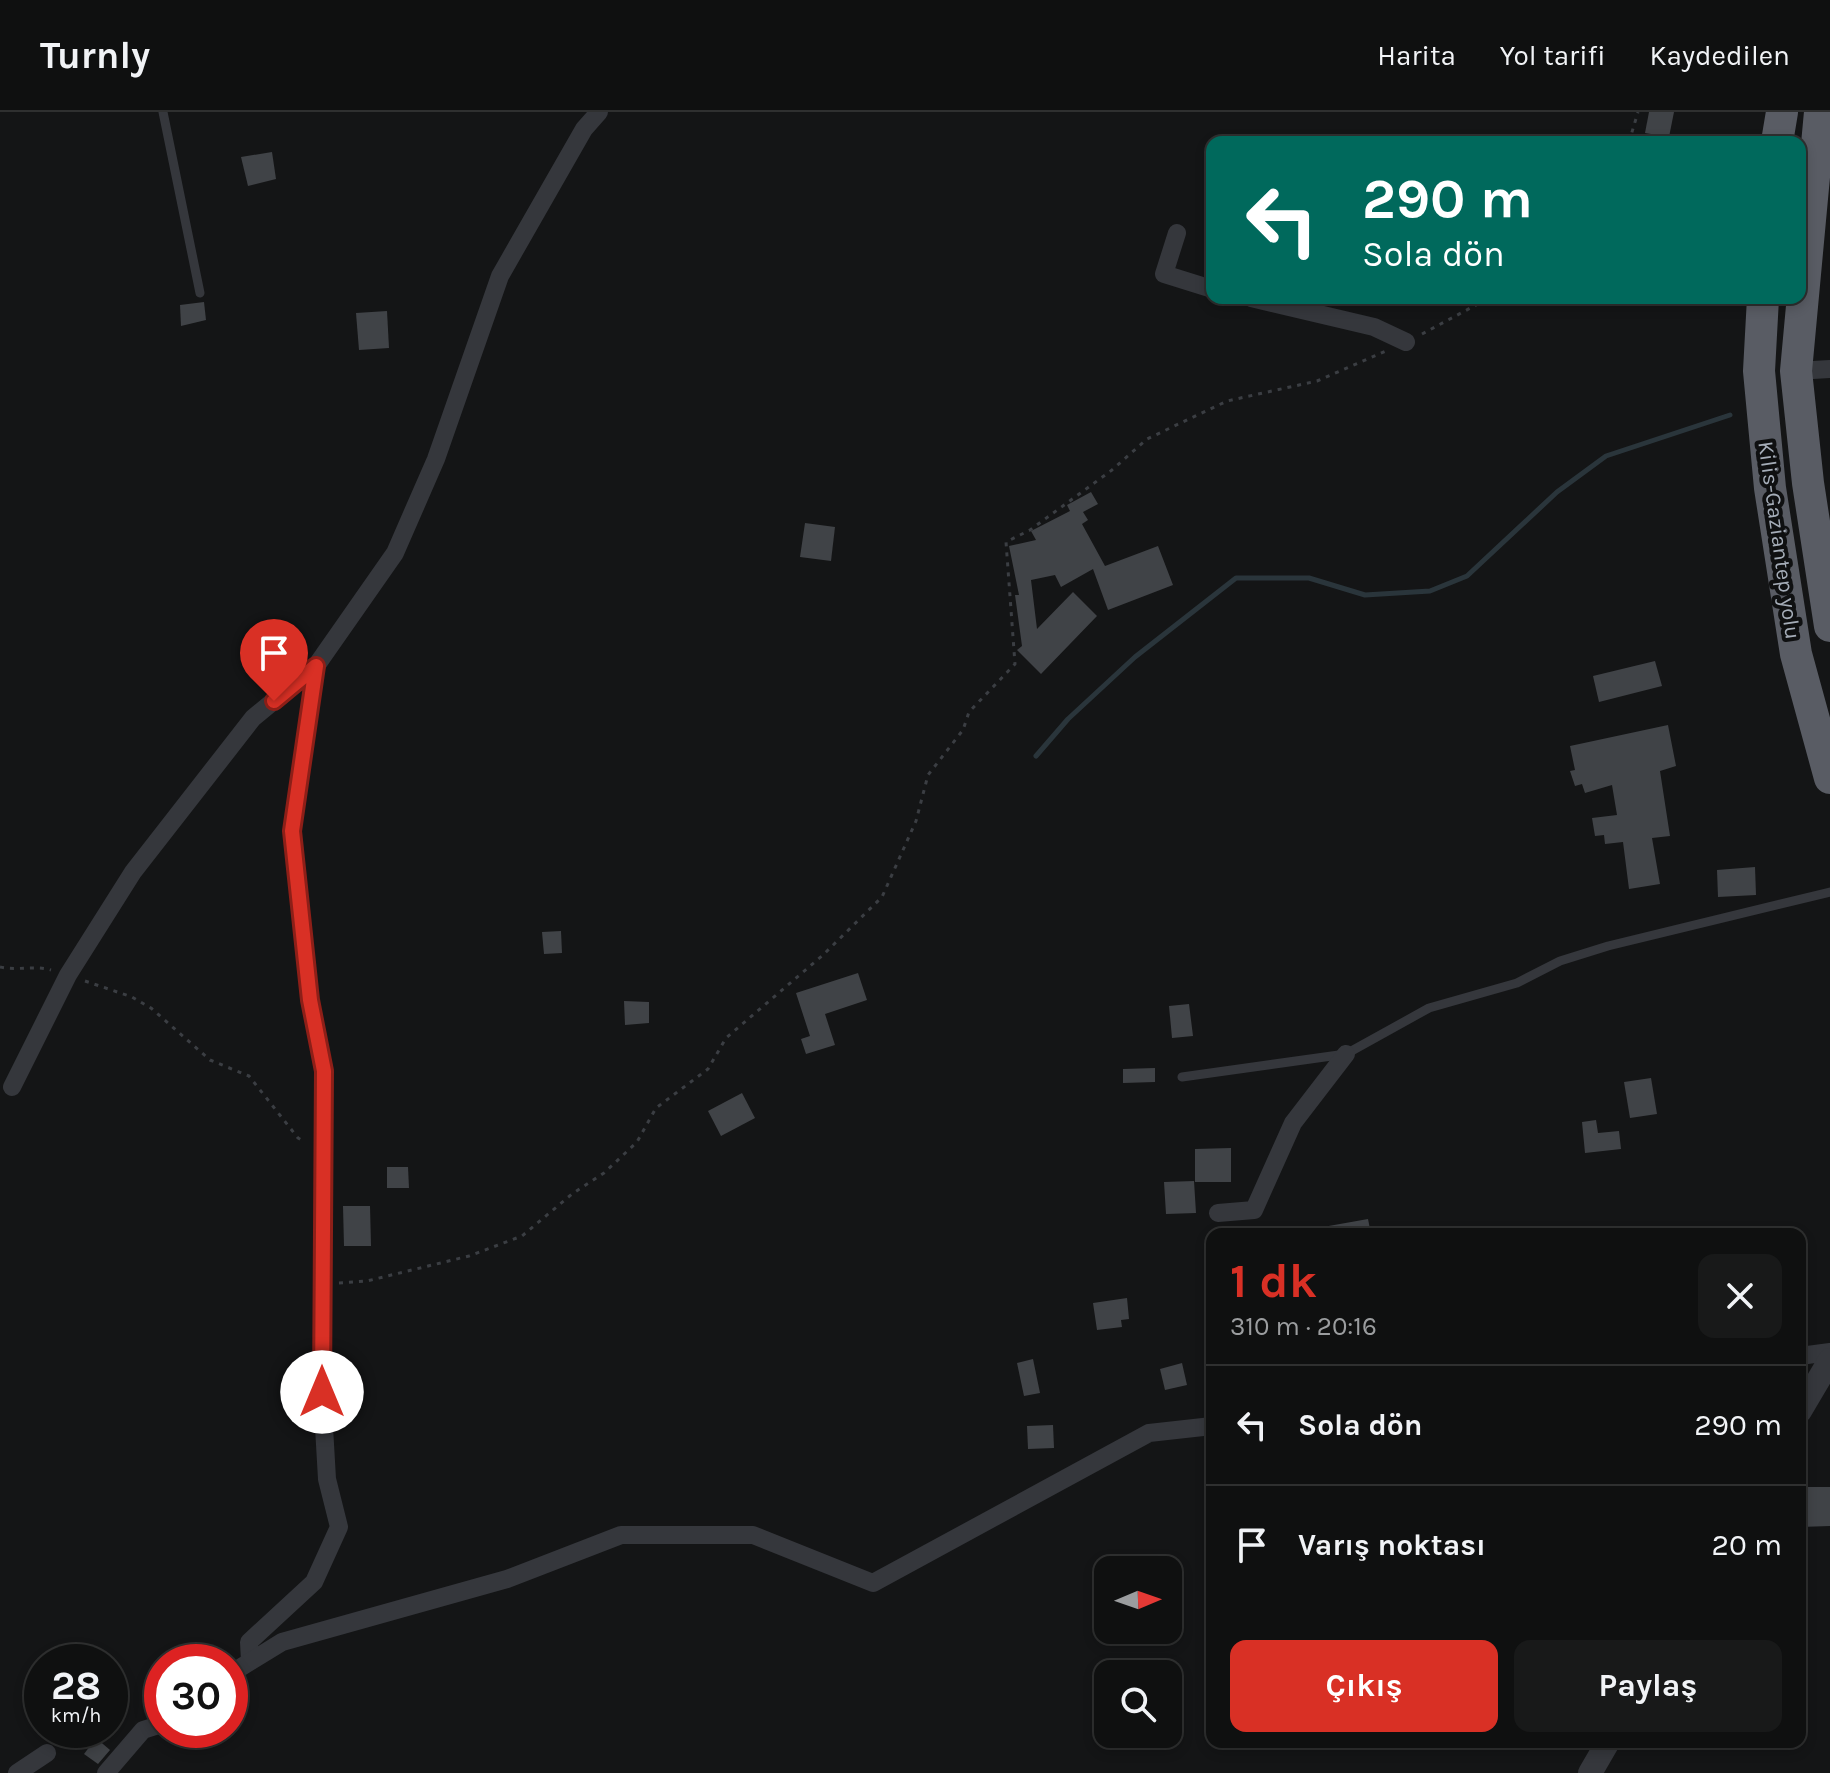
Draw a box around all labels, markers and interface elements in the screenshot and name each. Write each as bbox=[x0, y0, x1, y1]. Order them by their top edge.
text: Turnly bbox=[40, 33, 150, 78]
text: Harita bbox=[1377, 39, 1456, 72]
text: Yol tarifi bbox=[1500, 39, 1606, 72]
text: Kaydedilen bbox=[1650, 39, 1790, 72]
text: 290 m bbox=[1362, 166, 1533, 231]
icon: left bbox=[1230, 168, 1334, 272]
text: Sola dön bbox=[1362, 233, 1505, 275]
street label: Kilis-Gaziantep yolu bbox=[1752, 439, 1806, 641]
pin bbox=[240, 619, 308, 701]
icon: arrive bbox=[252, 631, 296, 675]
text: 1 dk bbox=[1230, 1253, 1317, 1309]
button: close bbox=[1698, 1254, 1782, 1338]
text: 310 m · 20:16 bbox=[1230, 1311, 1377, 1342]
position arrow bbox=[280, 1350, 364, 1434]
icon: left bbox=[1230, 1403, 1274, 1447]
text: Sola dön bbox=[1298, 1407, 1422, 1443]
text: 290 m bbox=[1694, 1407, 1782, 1443]
icon: arrive bbox=[1230, 1523, 1274, 1567]
text: Varış noktası bbox=[1298, 1527, 1486, 1563]
text: 20 m bbox=[1712, 1527, 1782, 1563]
north arrow bbox=[1094, 1556, 1182, 1644]
map controls bbox=[1094, 1556, 1182, 1748]
button: Çıkış bbox=[1230, 1640, 1498, 1732]
button: Paylaş bbox=[1514, 1640, 1782, 1732]
speed limit sign: 30 bbox=[144, 1644, 248, 1748]
button: search bbox=[1094, 1660, 1182, 1748]
text: 28 bbox=[51, 1662, 101, 1709]
text: km/h bbox=[51, 1704, 101, 1727]

